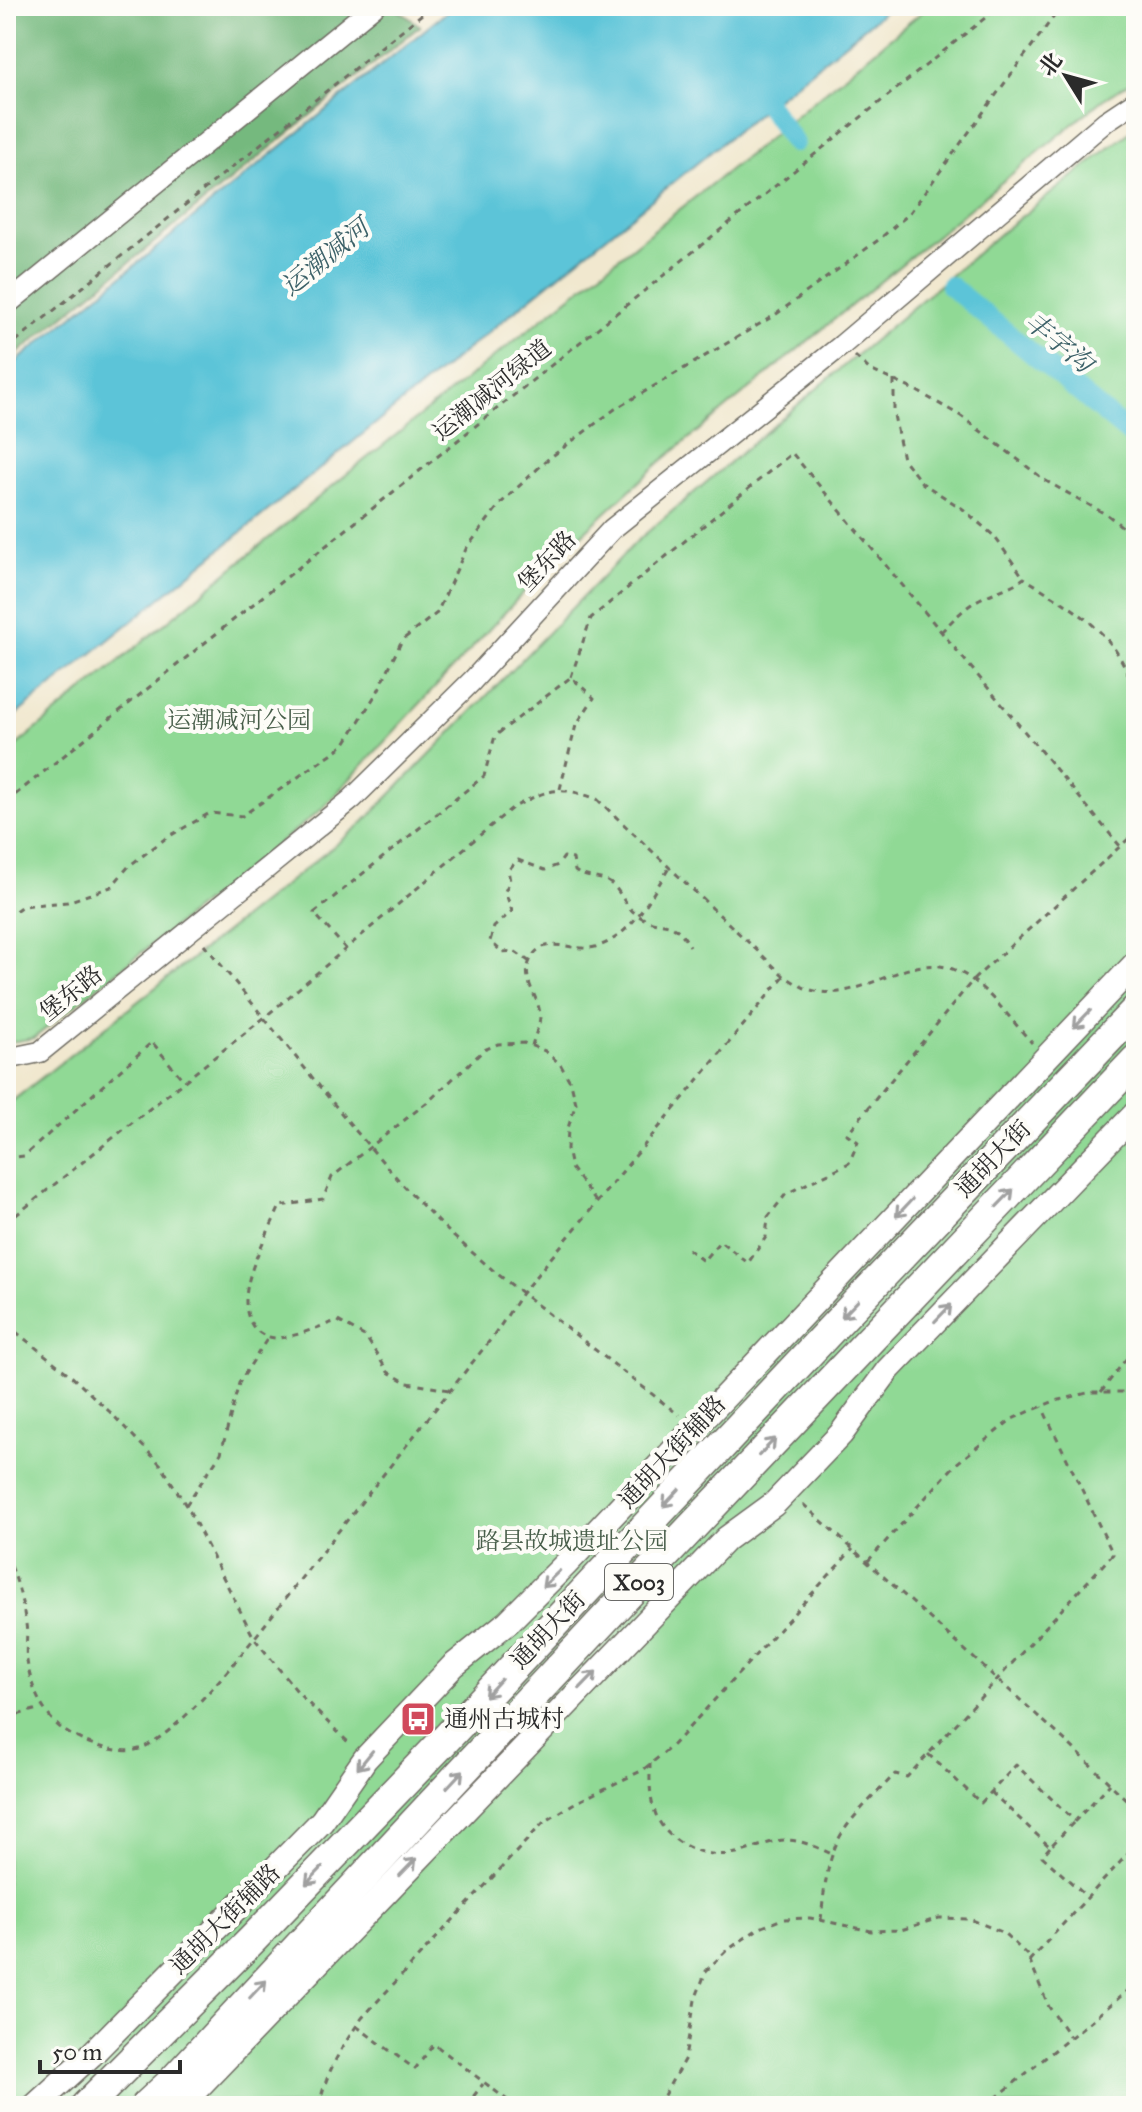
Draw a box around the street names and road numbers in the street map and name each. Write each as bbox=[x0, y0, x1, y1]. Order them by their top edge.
street label: 运潮减河绿道 bbox=[427, 333, 557, 447]
street label: 堡东路 bbox=[511, 524, 583, 598]
street label: 堡东路 bbox=[34, 959, 108, 1027]
street label: 通胡大街 bbox=[949, 1114, 1037, 1204]
street label: 通胡大街辅路 bbox=[612, 1389, 732, 1515]
road number: X003 bbox=[605, 1564, 673, 1600]
street label: 通胡大街 bbox=[504, 1585, 592, 1675]
street label: 通胡大街辅路 bbox=[163, 1857, 287, 1981]

